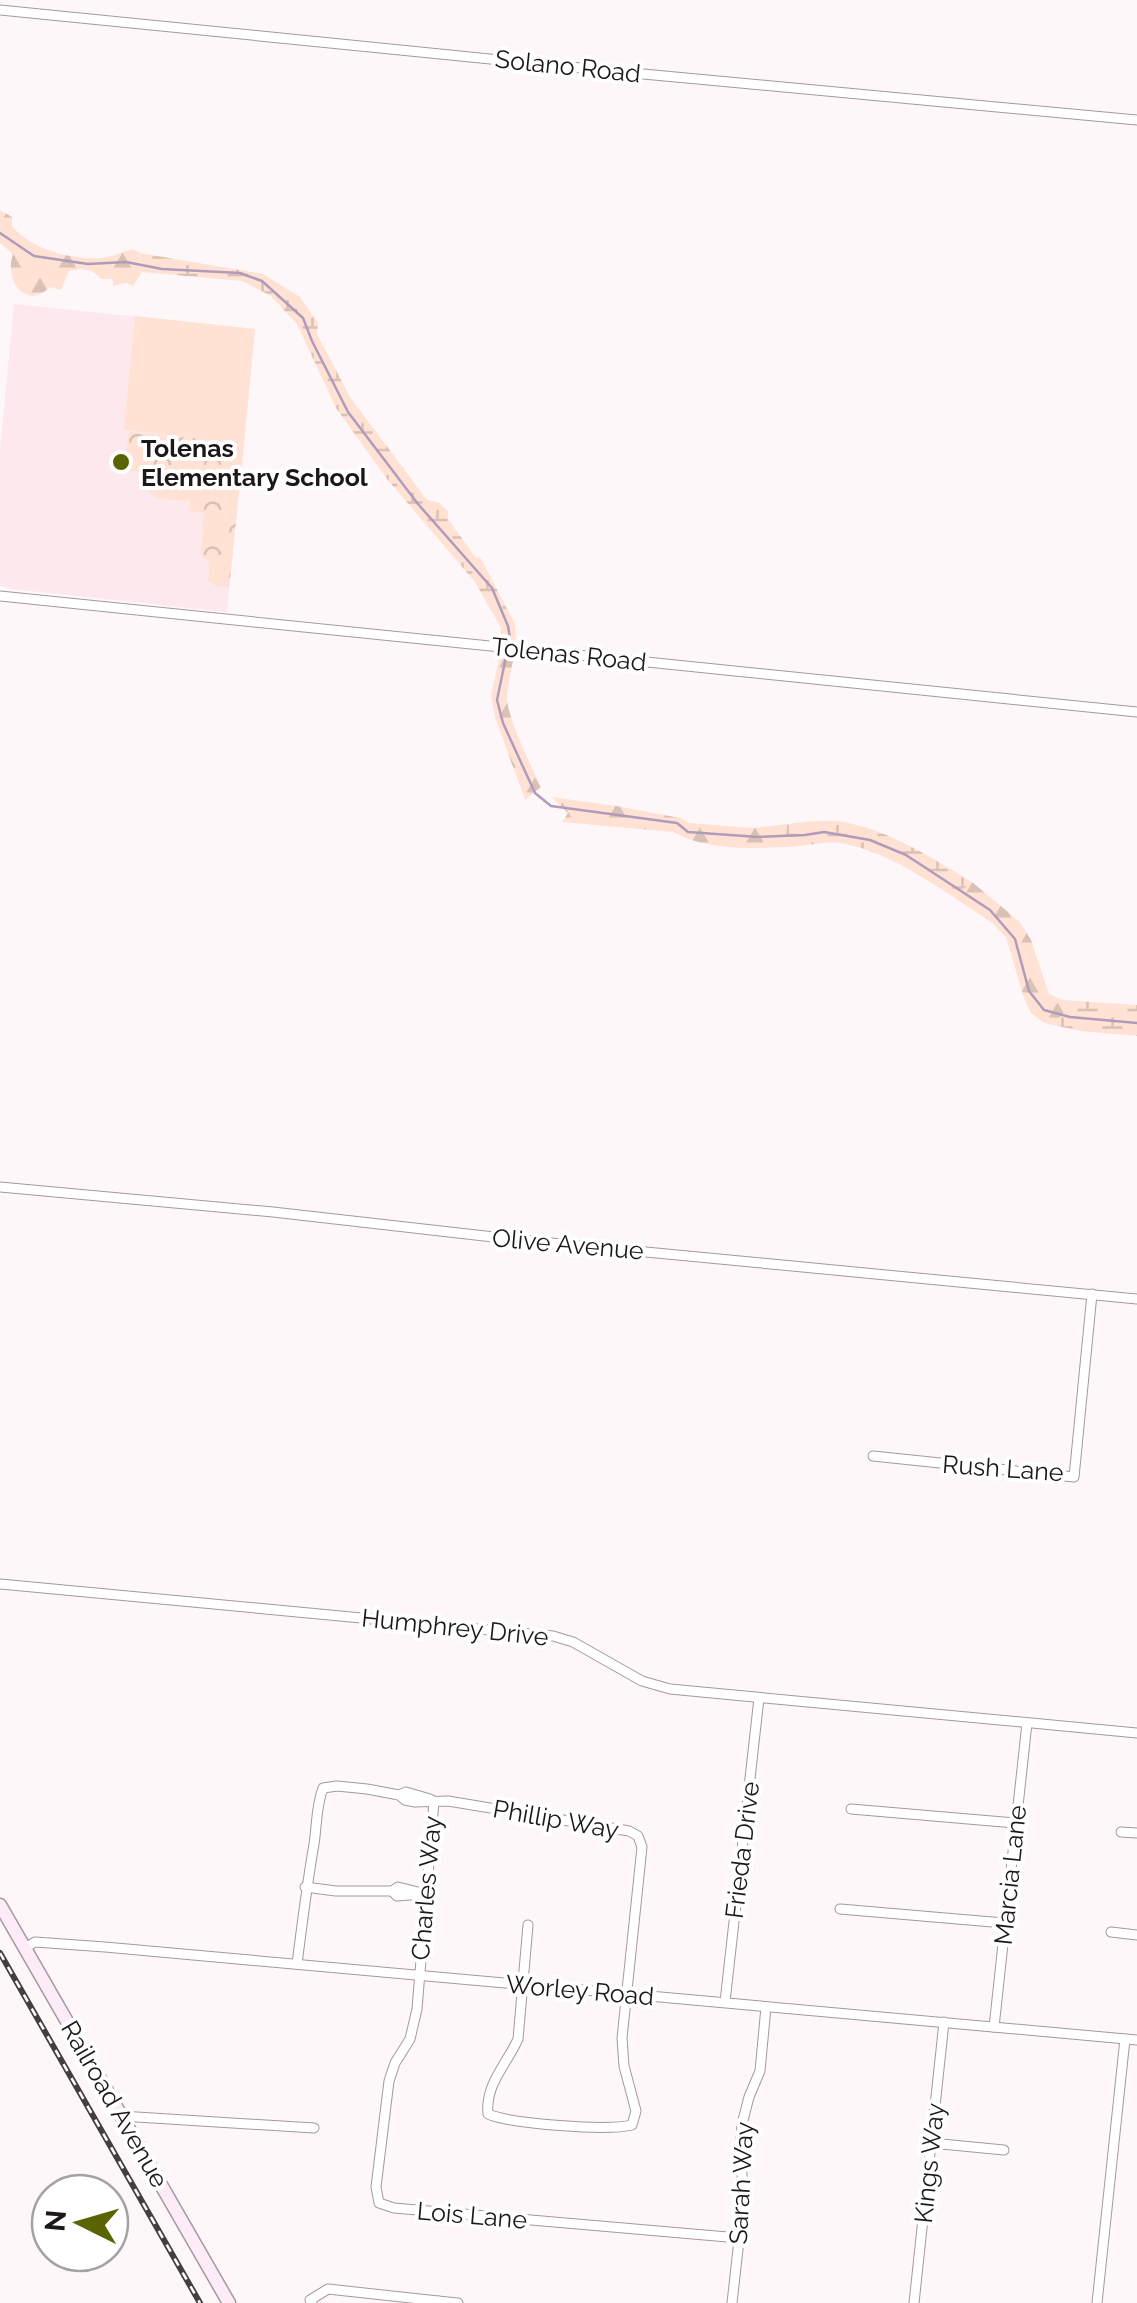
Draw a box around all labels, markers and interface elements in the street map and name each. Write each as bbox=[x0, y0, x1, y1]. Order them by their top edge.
street label: Solano Road bbox=[494, 43, 642, 89]
place label: Tolenas Elementary School bbox=[141, 433, 368, 492]
marker: Tolenas Elementary School bbox=[110, 451, 132, 473]
street label: Tolenas Road bbox=[490, 631, 648, 677]
street label: Olive Avenue bbox=[491, 1222, 645, 1266]
street label: Rush Lane bbox=[941, 1449, 1065, 1487]
street label: Humphrey Drive bbox=[360, 1602, 550, 1652]
street label: Frieda Drive bbox=[719, 1780, 765, 1920]
street label: Phillip Way bbox=[491, 1793, 622, 1845]
street label: Marcia Lane bbox=[988, 1804, 1032, 1946]
street label: Charles Way bbox=[405, 1814, 447, 1961]
street label: Worley Road bbox=[505, 1969, 655, 2011]
street label: Railroad Avenue bbox=[55, 2015, 175, 2193]
street label: Kings Way bbox=[908, 2101, 950, 2225]
street label: Sarah Way bbox=[723, 2120, 759, 2245]
north arrow bbox=[30, 2173, 130, 2273]
street label: Lois Lane bbox=[416, 2195, 528, 2235]
text: N bbox=[38, 2209, 73, 2233]

